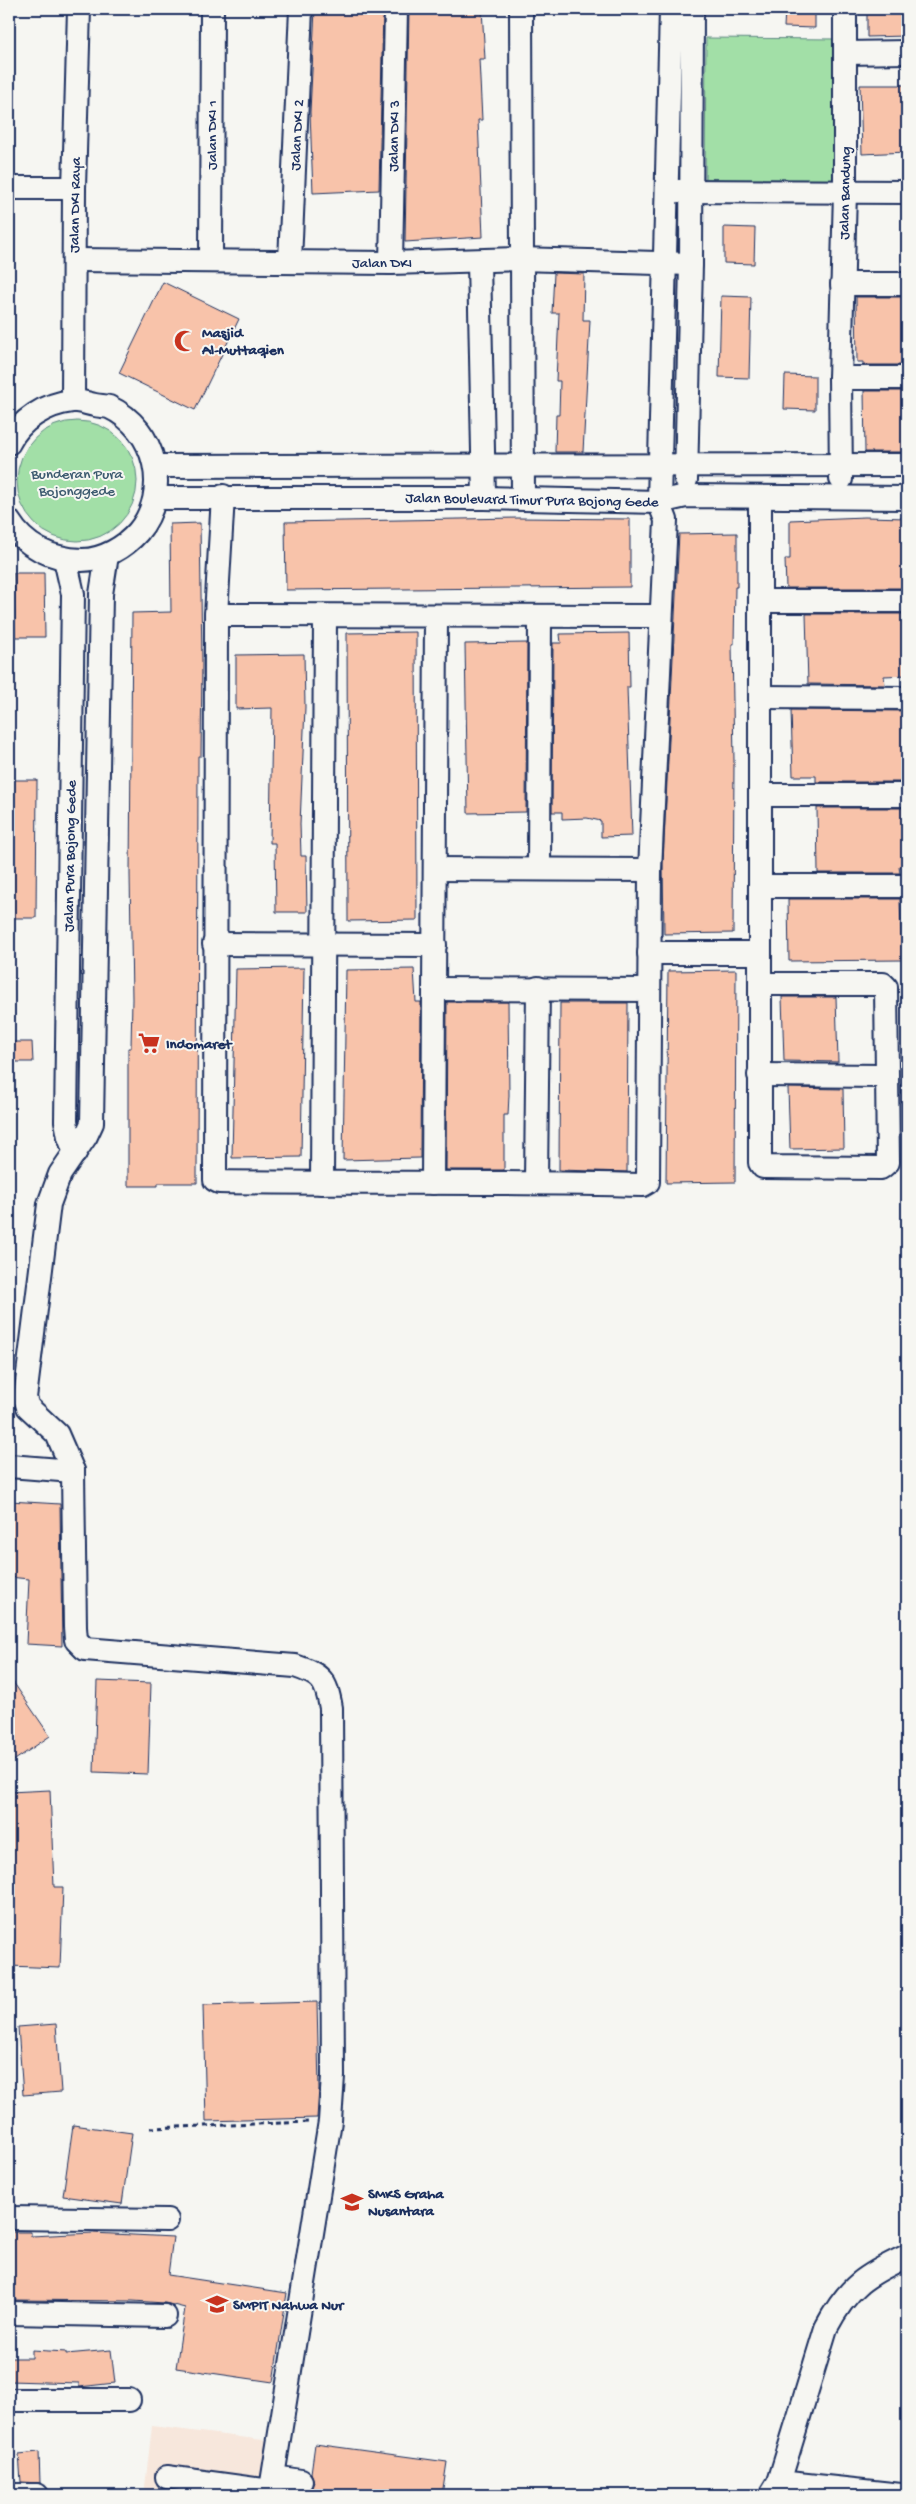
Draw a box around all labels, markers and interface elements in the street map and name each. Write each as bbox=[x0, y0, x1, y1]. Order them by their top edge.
street label: Jalan DKI 2 bbox=[287, 99, 309, 171]
street label: Jalan DKI 1 bbox=[204, 100, 222, 170]
street label: Jalan DKI 3 bbox=[385, 100, 405, 172]
street label: Jalan Bandung bbox=[836, 146, 856, 240]
street label: Jalan DKI Raya bbox=[66, 156, 86, 253]
street label: Jalan DKI bbox=[352, 255, 412, 273]
place label: Masjid Al-Muttaqien bbox=[201, 325, 285, 360]
mosque icon: Masjid Al-Muttaqien bbox=[172, 328, 198, 354]
park label: Bunderan Pura Bojonggede bbox=[30, 466, 123, 501]
street label: Jalan Boulevard Timur Pura Bojong Gede bbox=[405, 490, 659, 512]
street label: Jalan Pura Bojong Gede bbox=[61, 780, 81, 932]
supermarket icon: Indomaret bbox=[136, 1030, 162, 1056]
place label: Indomaret bbox=[166, 1036, 233, 1054]
place label: SMKS Graha Nusantara bbox=[368, 2186, 444, 2221]
school or university icon: SMKS Graha Nusantara bbox=[339, 2189, 365, 2215]
school or university icon: SMPIT Nahwa Nur bbox=[204, 2291, 230, 2317]
place label: SMPIT Nahwa Nur bbox=[233, 2297, 345, 2315]

